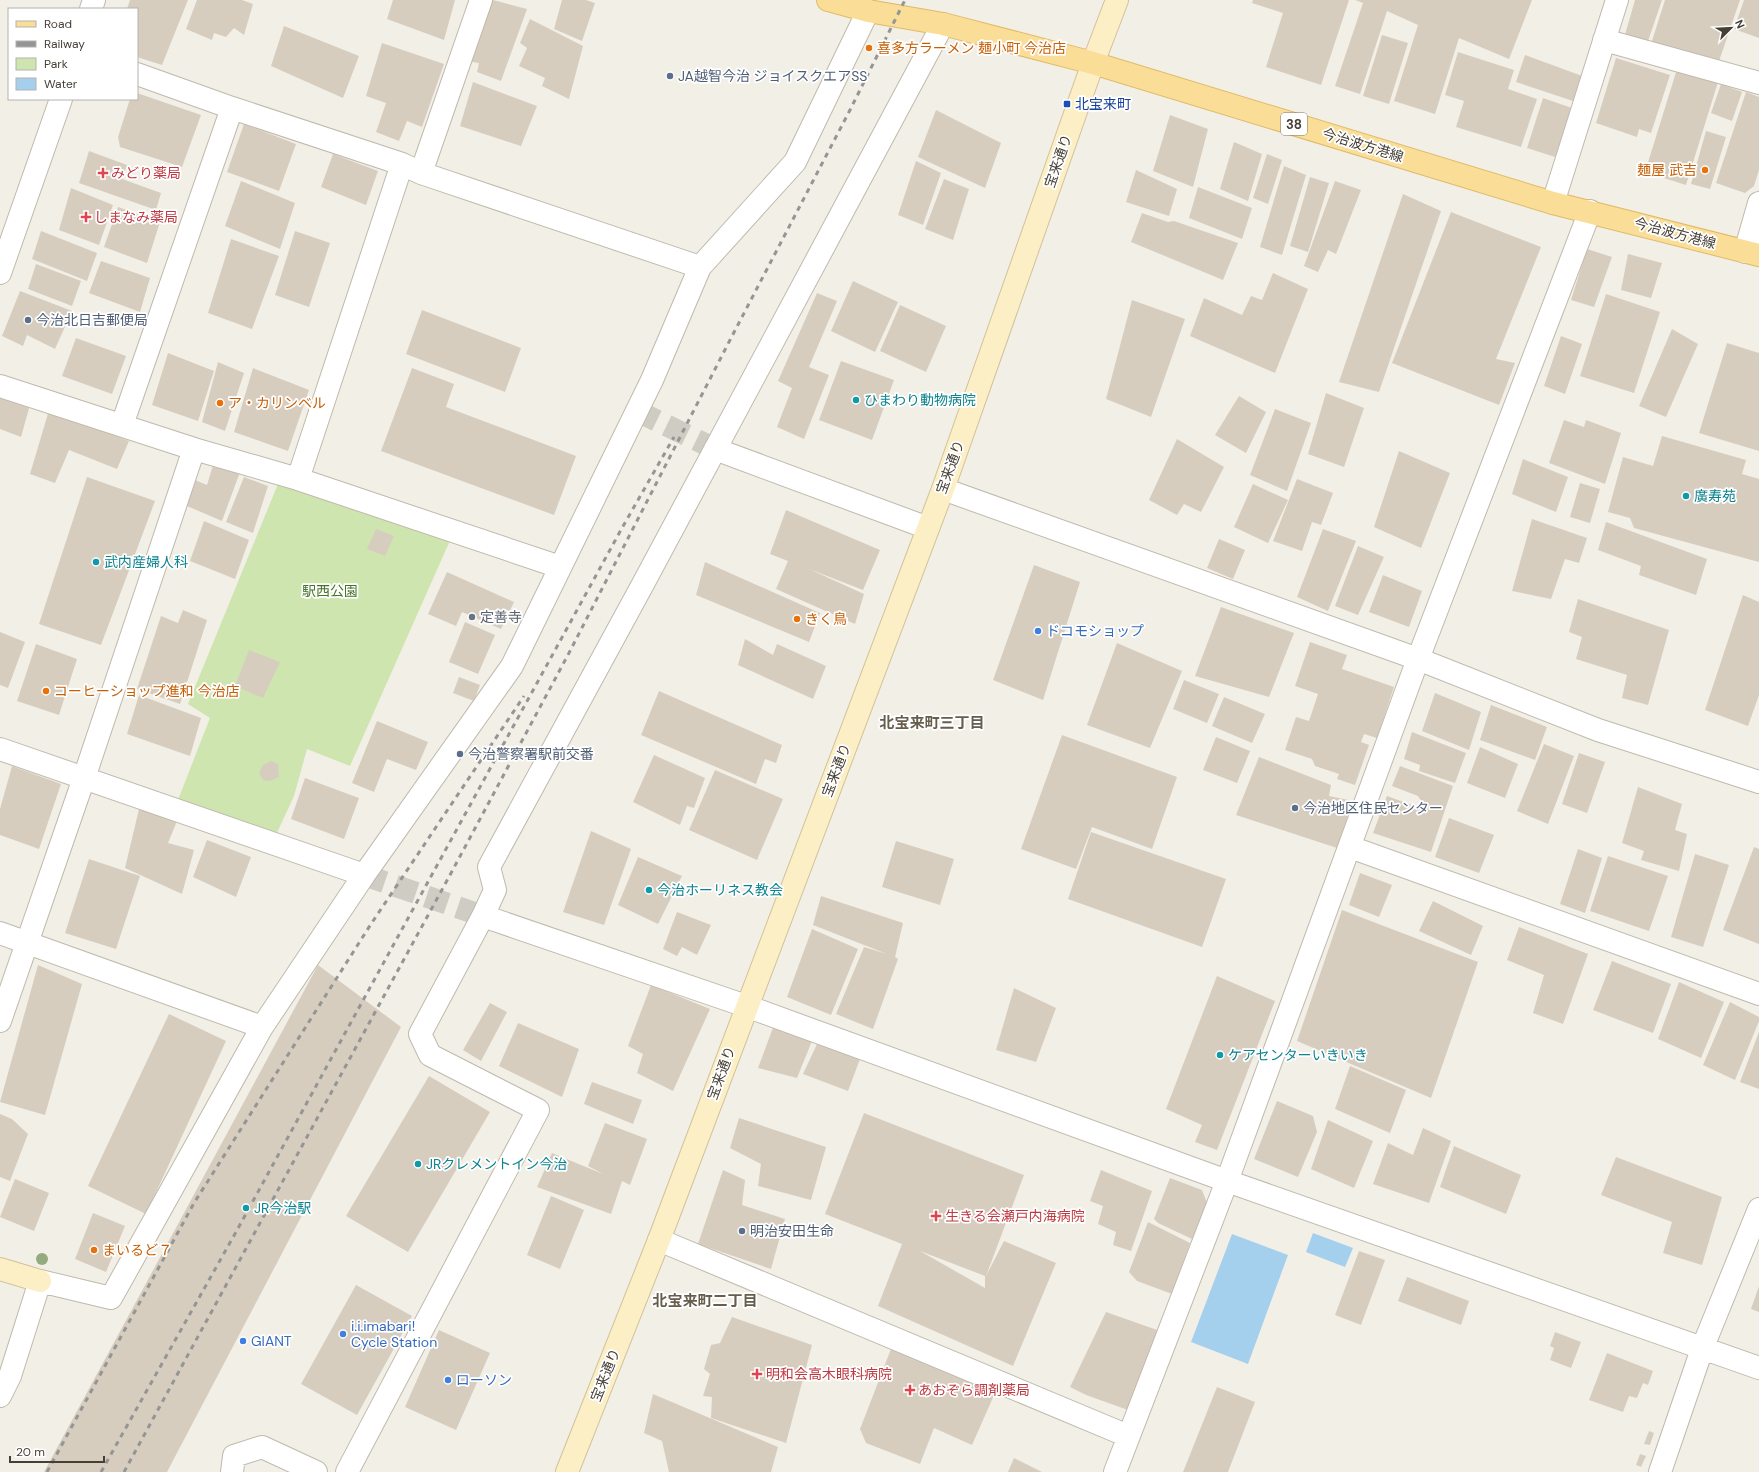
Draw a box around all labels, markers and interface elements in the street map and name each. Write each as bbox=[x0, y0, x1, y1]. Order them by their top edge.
legend bbox=[8, 8, 138, 100]
north arrow bbox=[1711, 8, 1751, 48]
text: Road bbox=[44, 16, 72, 32]
text: N bbox=[1732, 17, 1748, 30]
text: Railway bbox=[44, 36, 85, 52]
place label: 喜多方ラーメン 麺小町 今治店 bbox=[877, 39, 1066, 57]
marker: 喜多方ラーメン 麺小町 今治店 bbox=[864, 43, 874, 53]
text: Park bbox=[44, 56, 68, 72]
place label: JA越智今治 ジョイスクエアSS bbox=[678, 67, 867, 85]
marker: JA越智今治 ジョイスクエアSS bbox=[665, 71, 675, 81]
text: Water bbox=[44, 76, 78, 92]
place label: 北宝来町 bbox=[1075, 95, 1131, 113]
marker: 北宝来町 bbox=[1062, 99, 1072, 109]
road number: 38 bbox=[1281, 113, 1307, 135]
street label: 今治波方港線 bbox=[1320, 124, 1406, 166]
street label: 宝来通り bbox=[1040, 132, 1076, 190]
place label: 麺屋 武吉 bbox=[1637, 161, 1697, 179]
place label: みどり薬局 bbox=[111, 164, 181, 182]
marker: 麺屋 武吉 bbox=[1700, 165, 1710, 175]
marker: みどり薬局 bbox=[98, 168, 108, 178]
place label: しまなみ薬局 bbox=[94, 208, 178, 226]
marker: しまなみ薬局 bbox=[81, 212, 91, 222]
street label: 今治波方港線 bbox=[1632, 213, 1718, 253]
place label: 今治北日吉郵便局 bbox=[36, 311, 148, 329]
marker: 今治北日吉郵便局 bbox=[23, 315, 33, 325]
place label: ひまわり動物病院 bbox=[864, 391, 976, 409]
place label: ア・カリンベル bbox=[228, 394, 326, 412]
marker: ひまわり動物病院 bbox=[851, 395, 861, 405]
marker: ア・カリンベル bbox=[215, 398, 225, 408]
street label: 宝来通り bbox=[932, 438, 968, 496]
place label: 廣寿苑 bbox=[1694, 487, 1736, 505]
marker: 廣寿苑 bbox=[1681, 491, 1691, 501]
place label: 武内産婦人科 bbox=[104, 553, 188, 571]
marker: 武内産婦人科 bbox=[91, 557, 101, 567]
park label: 駅西公園 bbox=[302, 582, 358, 600]
place label: 定善寺 bbox=[480, 608, 522, 626]
place label: きく鳥 bbox=[805, 610, 847, 628]
marker: 定善寺 bbox=[467, 612, 477, 622]
marker: きく鳥 bbox=[792, 614, 802, 624]
place label: ドコモショップ bbox=[1046, 622, 1144, 640]
marker: ドコモショップ bbox=[1033, 626, 1043, 636]
place label: コーヒーショップ進和 今治店 bbox=[54, 682, 239, 700]
marker: コーヒーショップ進和 今治店 bbox=[41, 686, 51, 696]
district label: 北宝来町三丁目 bbox=[879, 713, 985, 733]
street label: 宝来通り bbox=[818, 741, 854, 799]
place label: 今治警察署駅前交番 bbox=[468, 745, 594, 763]
marker: 今治警察署駅前交番 bbox=[455, 749, 465, 759]
place label: 今治地区住民センター bbox=[1303, 799, 1443, 817]
marker: 今治地区住民センター bbox=[1290, 803, 1300, 813]
place label: 今治ホーリネス教会 bbox=[657, 881, 783, 899]
marker: 今治ホーリネス教会 bbox=[644, 885, 654, 895]
street label: 宝来通り bbox=[703, 1044, 739, 1102]
place label: ケアセンターいきいき bbox=[1228, 1046, 1368, 1064]
marker: ケアセンターいきいき bbox=[1215, 1050, 1225, 1060]
place label: JRクレメントイン今治 bbox=[426, 1155, 567, 1173]
marker: JRクレメントイン今治 bbox=[413, 1159, 423, 1169]
place label: JR今治駅 bbox=[254, 1199, 311, 1217]
marker: JR今治駅 bbox=[241, 1203, 251, 1213]
place label: 生きる会瀬戸内海病院 bbox=[945, 1207, 1085, 1225]
marker: 生きる会瀬戸内海病院 bbox=[930, 1210, 942, 1222]
place label: 明治安田生命 bbox=[750, 1222, 834, 1240]
marker: 明治安田生命 bbox=[737, 1226, 747, 1236]
place label: まいるど７ bbox=[102, 1241, 172, 1259]
marker: まいるど７ bbox=[89, 1245, 99, 1255]
district label: 北宝来町二丁目 bbox=[652, 1291, 758, 1311]
place label: i.i.imabari! Cycle Station bbox=[351, 1317, 437, 1351]
marker: i.i.imabari! Cycle Station bbox=[338, 1329, 348, 1339]
place label: GIANT bbox=[251, 1332, 292, 1350]
marker: GIANT bbox=[238, 1336, 248, 1346]
street label: 宝来通り bbox=[586, 1346, 624, 1404]
place label: 明和会高木眼科病院 bbox=[766, 1365, 892, 1383]
marker: 明和会高木眼科病院 bbox=[751, 1368, 763, 1380]
place label: ローソン bbox=[456, 1371, 512, 1389]
marker: ローソン bbox=[443, 1375, 453, 1385]
place label: あおぞら調剤薬局 bbox=[918, 1381, 1030, 1399]
marker: あおぞら調剤薬局 bbox=[905, 1385, 915, 1395]
scale bar bbox=[10, 1438, 104, 1464]
text: 20 m bbox=[16, 1444, 45, 1460]

